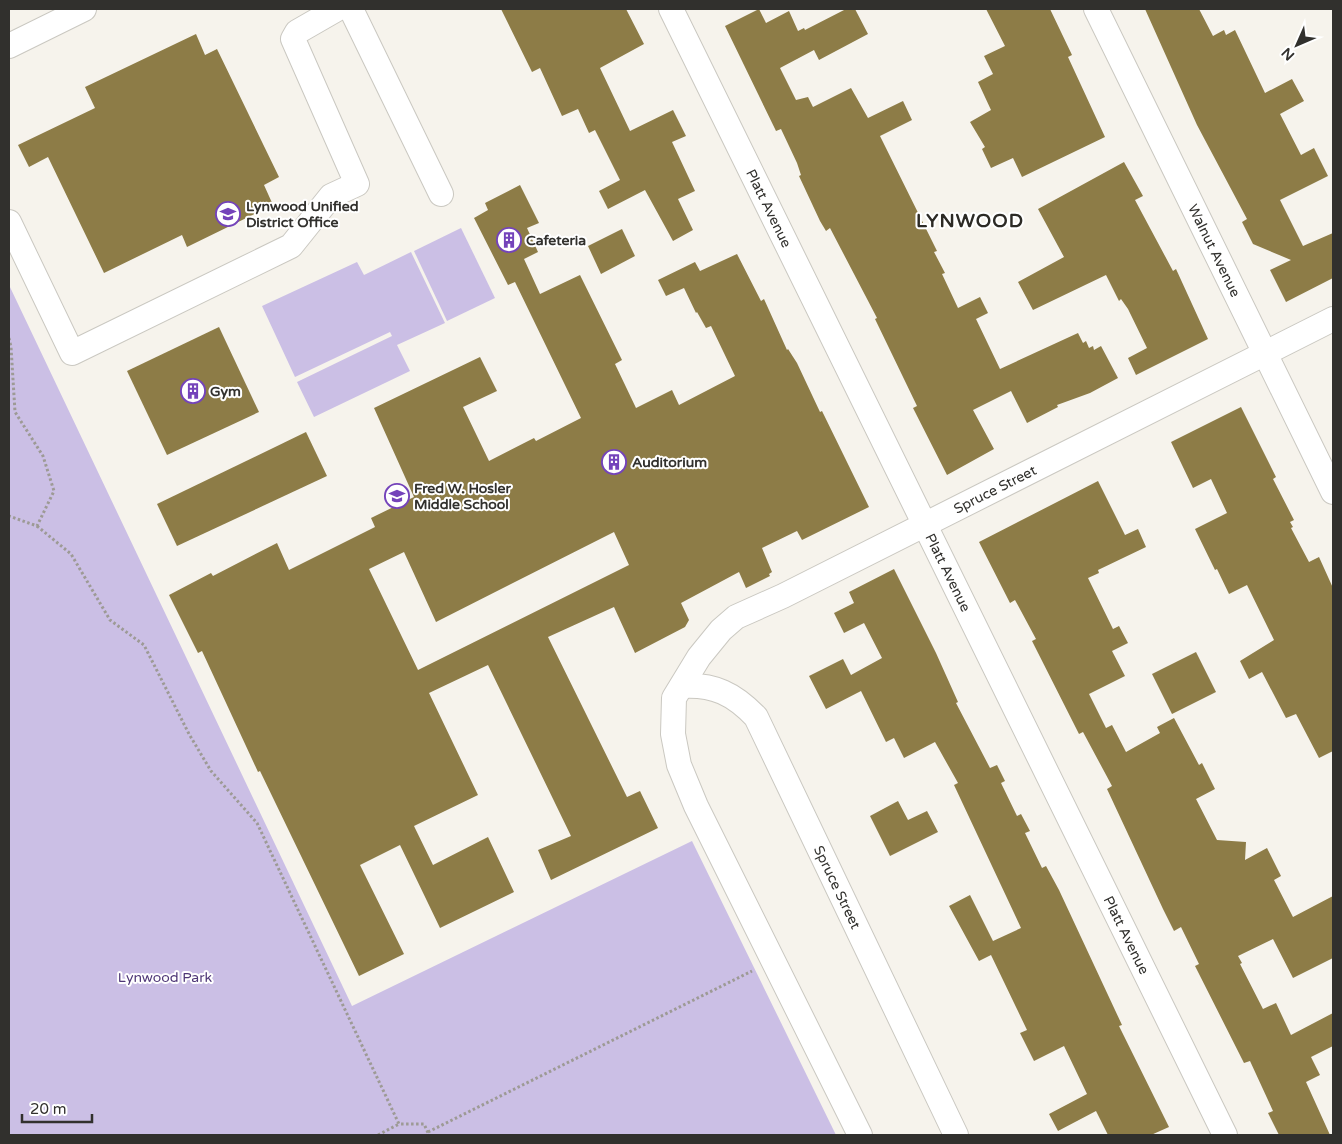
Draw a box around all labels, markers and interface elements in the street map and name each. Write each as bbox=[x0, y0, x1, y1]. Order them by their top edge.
north arrow bbox=[1272, 20, 1322, 70]
text: N bbox=[1278, 44, 1298, 64]
street label: Platt Avenue bbox=[742, 167, 795, 250]
place label: Lynwood Unified District Office bbox=[246, 198, 359, 231]
school or university icon: Lynwood Unified District Office bbox=[215, 201, 241, 227]
street label: Walnut Avenue bbox=[1184, 202, 1244, 300]
district label: LYNWOOD bbox=[916, 210, 1024, 232]
building icon: Cafeteria bbox=[496, 227, 522, 253]
place label: Cafeteria bbox=[526, 232, 586, 249]
building icon: Gym bbox=[180, 378, 206, 404]
place label: Gym bbox=[210, 383, 241, 400]
building icon: Auditorium bbox=[601, 449, 627, 475]
place label: Auditorium bbox=[632, 454, 707, 471]
street label: Spruce Street bbox=[951, 462, 1040, 518]
place label: Fred W. Hosler Middle School bbox=[414, 480, 511, 513]
school or university icon: Fred W. Hosler Middle School bbox=[384, 483, 410, 509]
street label: Platt Avenue bbox=[921, 531, 974, 615]
street label: Spruce Street bbox=[810, 843, 864, 932]
street label: Platt Avenue bbox=[1100, 893, 1153, 977]
park label: Lynwood Park bbox=[118, 969, 213, 986]
scale bar bbox=[22, 1092, 92, 1124]
text: 20 m bbox=[30, 1100, 67, 1118]

